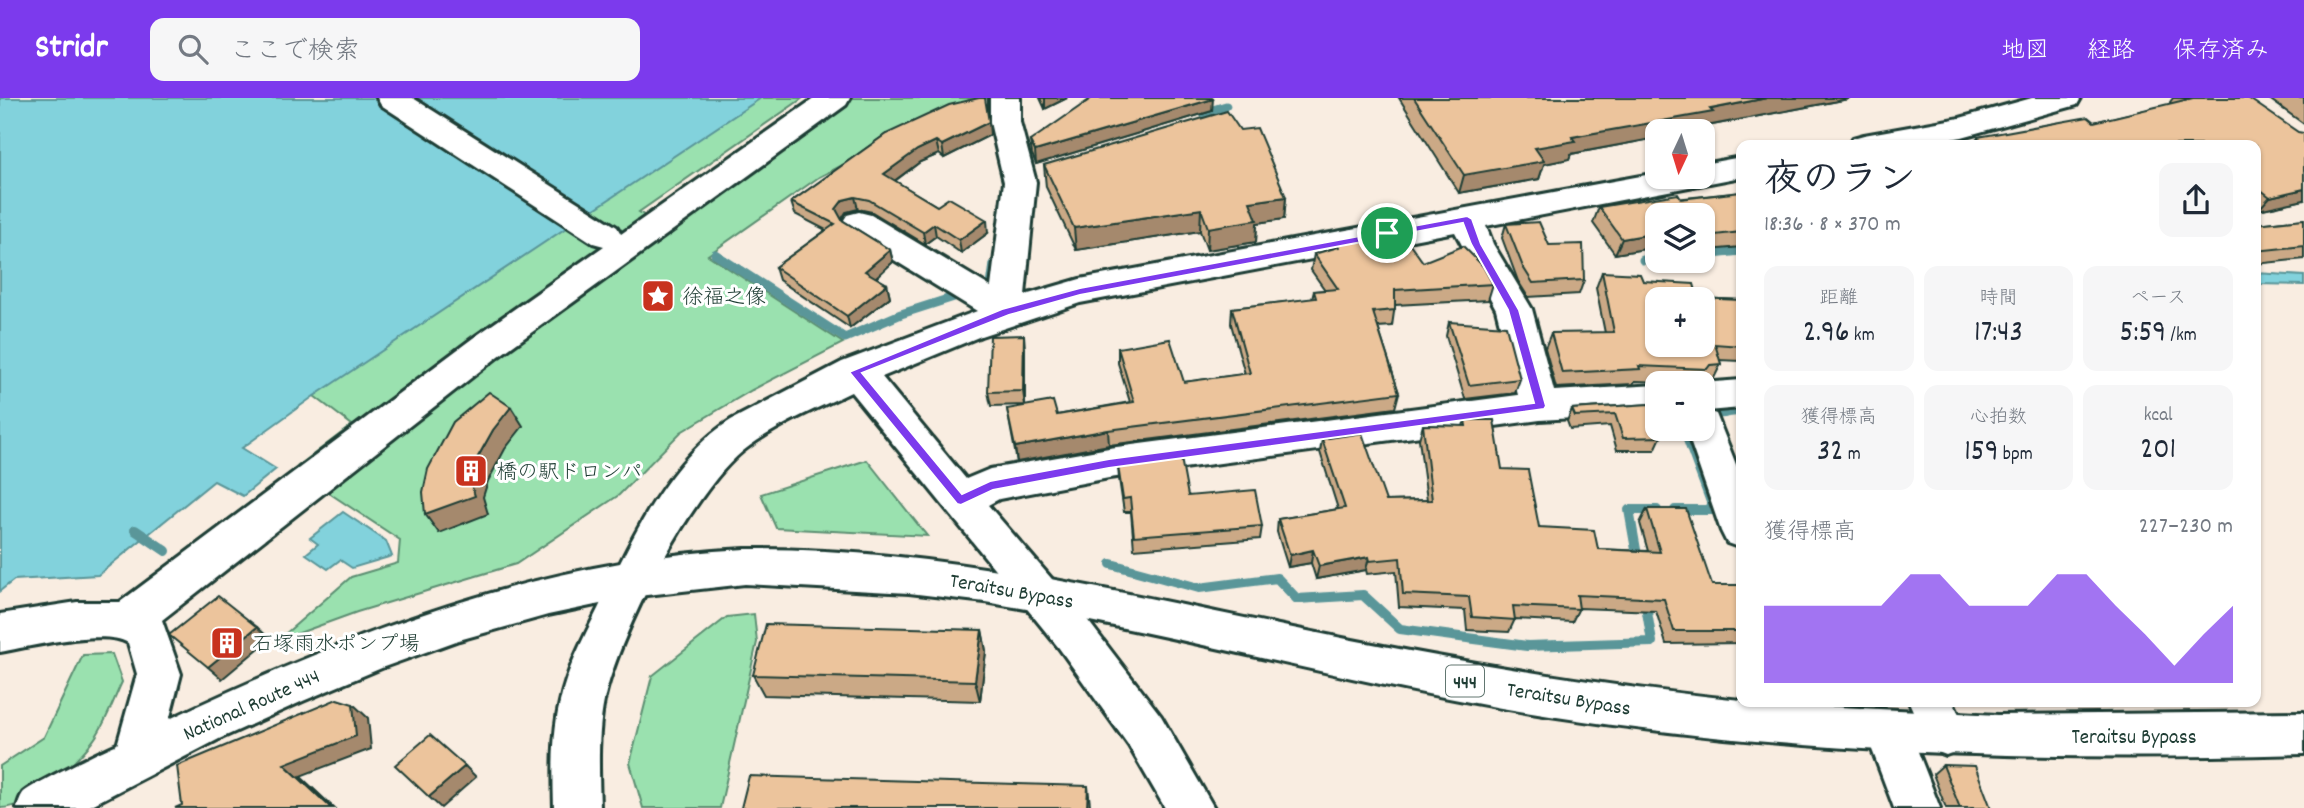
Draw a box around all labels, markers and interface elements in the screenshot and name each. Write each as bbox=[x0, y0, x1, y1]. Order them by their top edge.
search box bbox=[150, 18, 640, 81]
text: Stridr bbox=[35, 26, 108, 73]
icon: search bbox=[174, 30, 212, 68]
text: ここで検索 bbox=[230, 34, 360, 71]
text: 地図 bbox=[2001, 35, 2049, 69]
text: 経路 bbox=[2087, 35, 2135, 69]
text: 保存済み bbox=[2173, 35, 2269, 69]
north arrow bbox=[1645, 119, 1715, 189]
map controls bbox=[1645, 119, 1715, 441]
text: 夜のラン bbox=[1764, 155, 1916, 210]
button: share bbox=[2159, 163, 2233, 237]
pin bbox=[1357, 203, 1417, 263]
button: layers bbox=[1645, 203, 1715, 273]
text: 18:36 · 8 × 370 m bbox=[1764, 209, 1901, 242]
icon: arrive bbox=[1368, 214, 1406, 252]
place icon: 徐福之像 bbox=[639, 277, 677, 315]
place label: 徐福之像 bbox=[682, 284, 766, 314]
text: 距離 bbox=[1820, 286, 1858, 313]
text: 時間 bbox=[1979, 286, 2018, 313]
text: ペース bbox=[2130, 286, 2186, 313]
button: + bbox=[1645, 287, 1715, 357]
text: 2.96 bbox=[1803, 313, 1849, 356]
text: 17:43 bbox=[1974, 313, 2023, 356]
text: 5:59 bbox=[2120, 313, 2166, 356]
text: km bbox=[1849, 323, 1875, 350]
text: /km bbox=[2166, 323, 2197, 350]
button: − bbox=[1645, 371, 1715, 441]
text: kcal bbox=[2144, 403, 2173, 430]
text: 獲得標高 bbox=[1801, 405, 1877, 432]
text: 心拍数 bbox=[1970, 405, 2027, 432]
text: 201 bbox=[2140, 430, 2176, 473]
text: 32 bbox=[1817, 432, 1843, 475]
text: 159 bbox=[1964, 432, 1998, 475]
text: m bbox=[1843, 442, 1861, 469]
text: bpm bbox=[1998, 442, 2033, 469]
building icon: 橋の駅ドロンパ bbox=[452, 452, 490, 490]
place label: 橋の駅ドロンパ bbox=[496, 459, 642, 489]
text: 227–230 m bbox=[2139, 511, 2233, 544]
text: 獲得標高 bbox=[1764, 517, 1856, 550]
street label: Teraitsu Bypass bbox=[947, 567, 1076, 619]
building icon: 石塚雨水ポンプ場 bbox=[208, 624, 246, 662]
place label: 石塚雨水ポンプ場 bbox=[252, 631, 420, 661]
street label: National Route 444 bbox=[179, 663, 326, 750]
road number: 444 bbox=[1446, 666, 1484, 696]
street label: Teraitsu Bypass bbox=[1504, 676, 1633, 726]
street label: Teraitsu Bypass bbox=[2071, 724, 2197, 754]

